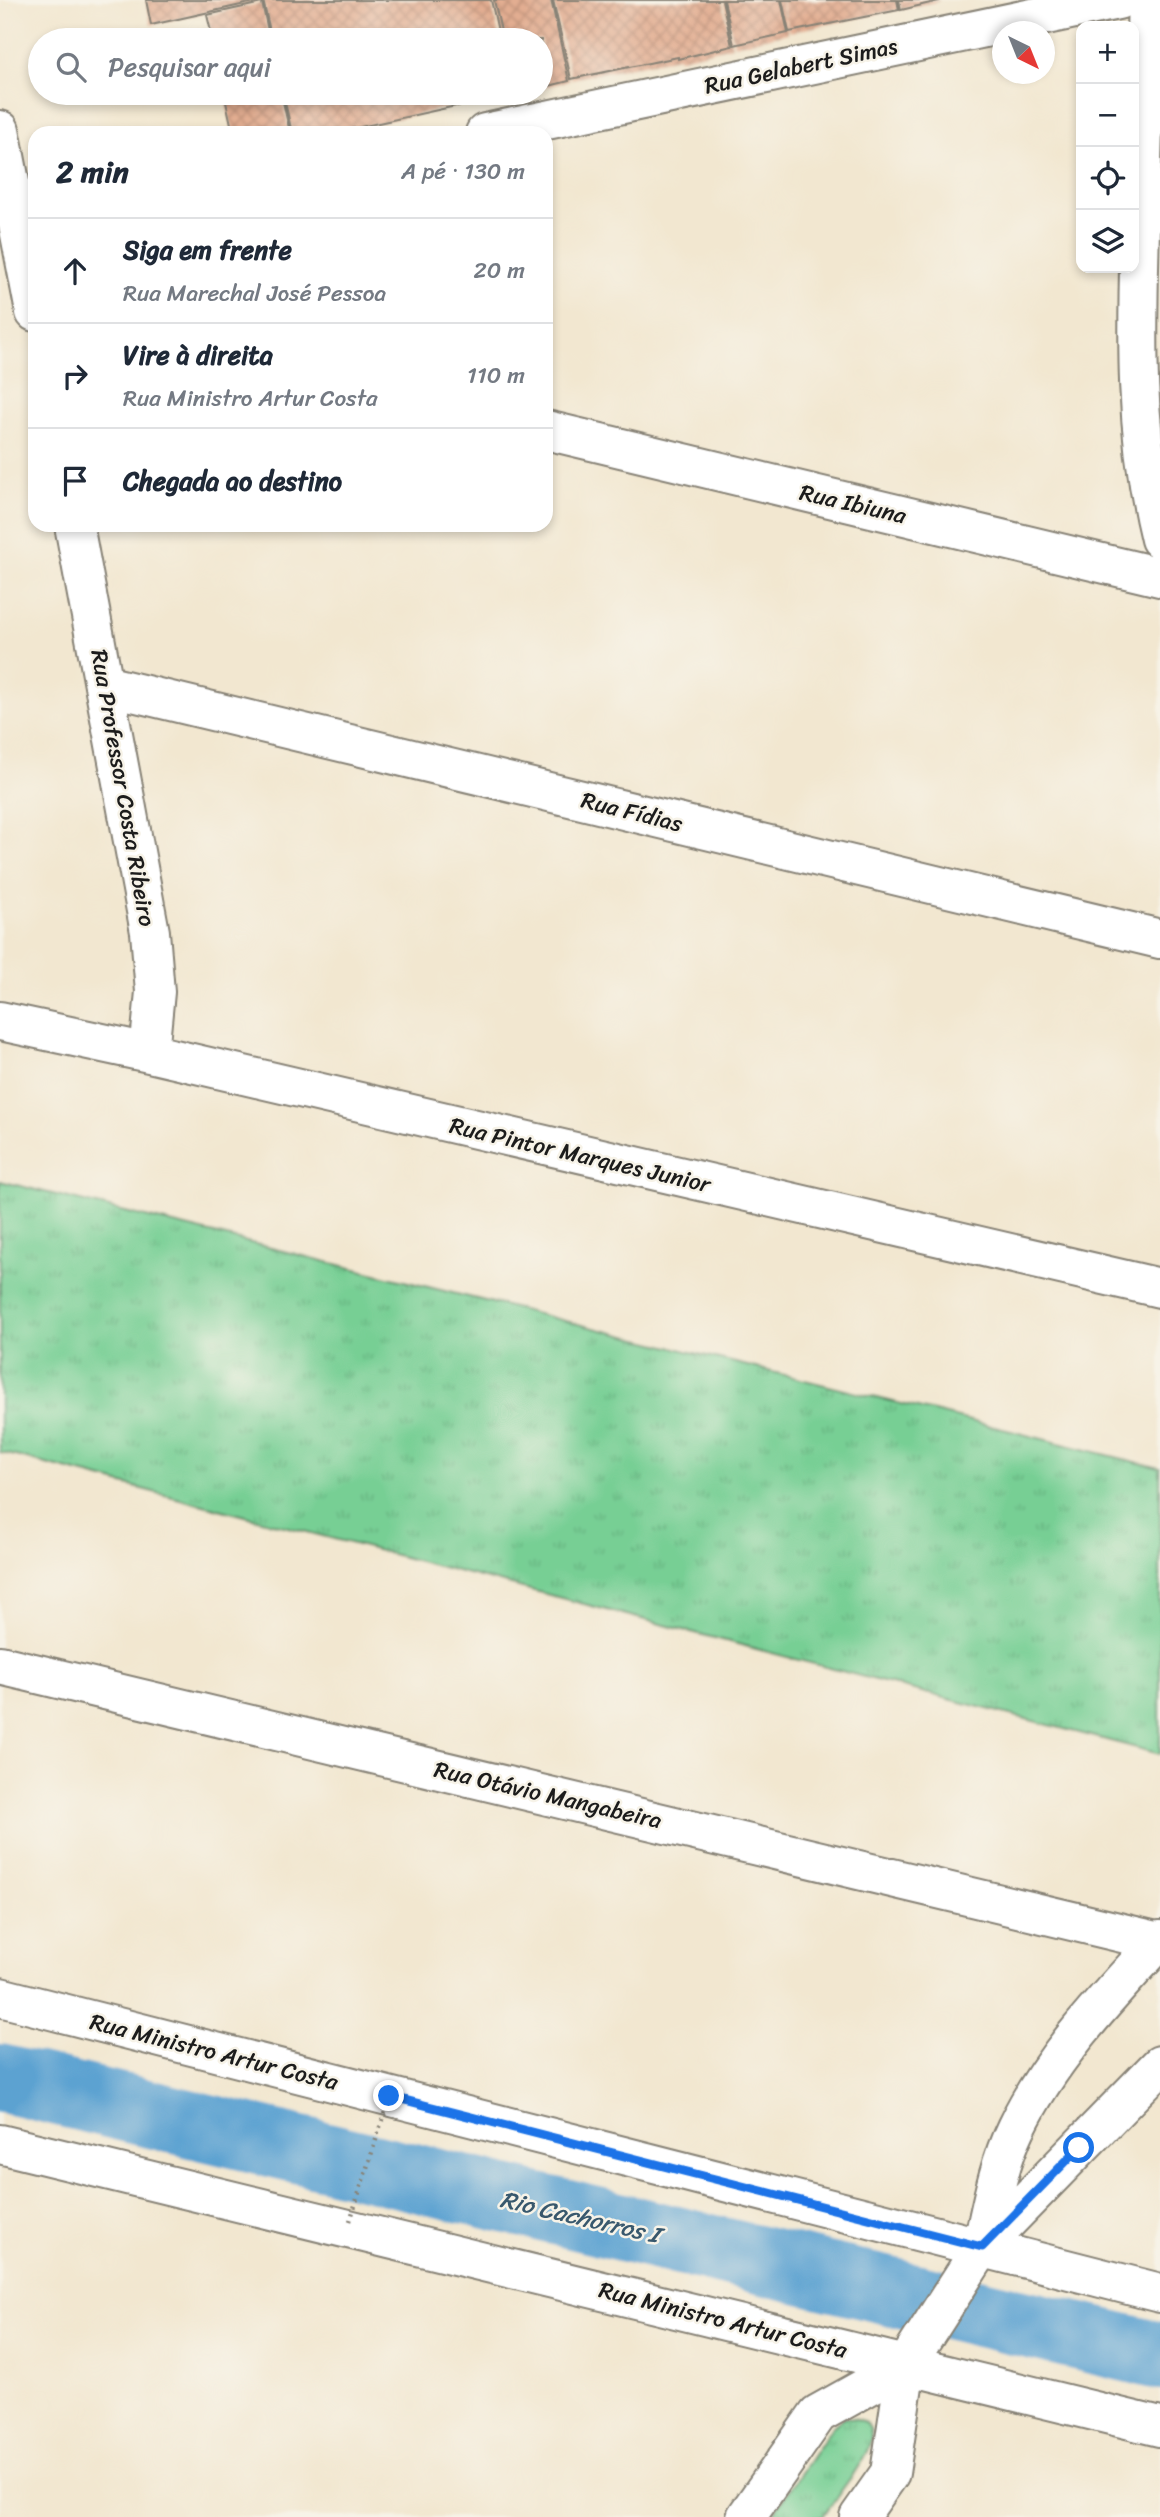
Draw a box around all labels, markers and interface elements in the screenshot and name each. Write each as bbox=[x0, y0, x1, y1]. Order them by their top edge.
north arrow bbox=[992, 21, 1055, 84]
map controls bbox=[1076, 21, 1139, 273]
button: + bbox=[1076, 21, 1139, 84]
street label: Rua Gelabert Simas bbox=[701, 25, 902, 106]
search box bbox=[28, 28, 553, 105]
text: Pesquisar aqui bbox=[108, 44, 271, 90]
icon: search bbox=[52, 48, 90, 86]
button: − bbox=[1076, 84, 1139, 147]
text: 2 min bbox=[56, 145, 129, 199]
button: locate bbox=[1076, 147, 1139, 210]
text: A pé · 130 m bbox=[401, 151, 525, 192]
button: layers bbox=[1076, 210, 1139, 273]
text: Siga em frente bbox=[123, 227, 292, 273]
text: 20 m bbox=[474, 250, 525, 291]
icon: ahead bbox=[56, 252, 94, 290]
text: Rua Marechal José Pessoa bbox=[123, 273, 386, 314]
text: Vire à direita bbox=[123, 332, 273, 378]
text: 110 m bbox=[467, 355, 525, 396]
icon: right bbox=[56, 357, 94, 395]
text: Rua Ministro Artur Costa bbox=[123, 378, 377, 419]
text: Chegada ao destino bbox=[123, 458, 342, 504]
icon: arrive bbox=[56, 462, 94, 500]
street label: Rua Ibiuna bbox=[796, 472, 911, 536]
street label: Rua Professor Costa Ribeiro bbox=[78, 646, 168, 930]
street label: Rua Fídias bbox=[577, 780, 687, 844]
street label: Rua Pintor Marques Junior bbox=[445, 1105, 716, 1205]
street label: Rua Otávio Mangabeira bbox=[430, 1749, 666, 1841]
street label: Rua Ministro Artur Costa bbox=[86, 2001, 343, 2103]
route end bbox=[373, 2080, 404, 2111]
route start bbox=[1063, 2132, 1094, 2163]
water label: Rio Cachorros I bbox=[496, 2178, 669, 2257]
street label: Rua Ministro Artur Costa bbox=[595, 2269, 852, 2371]

